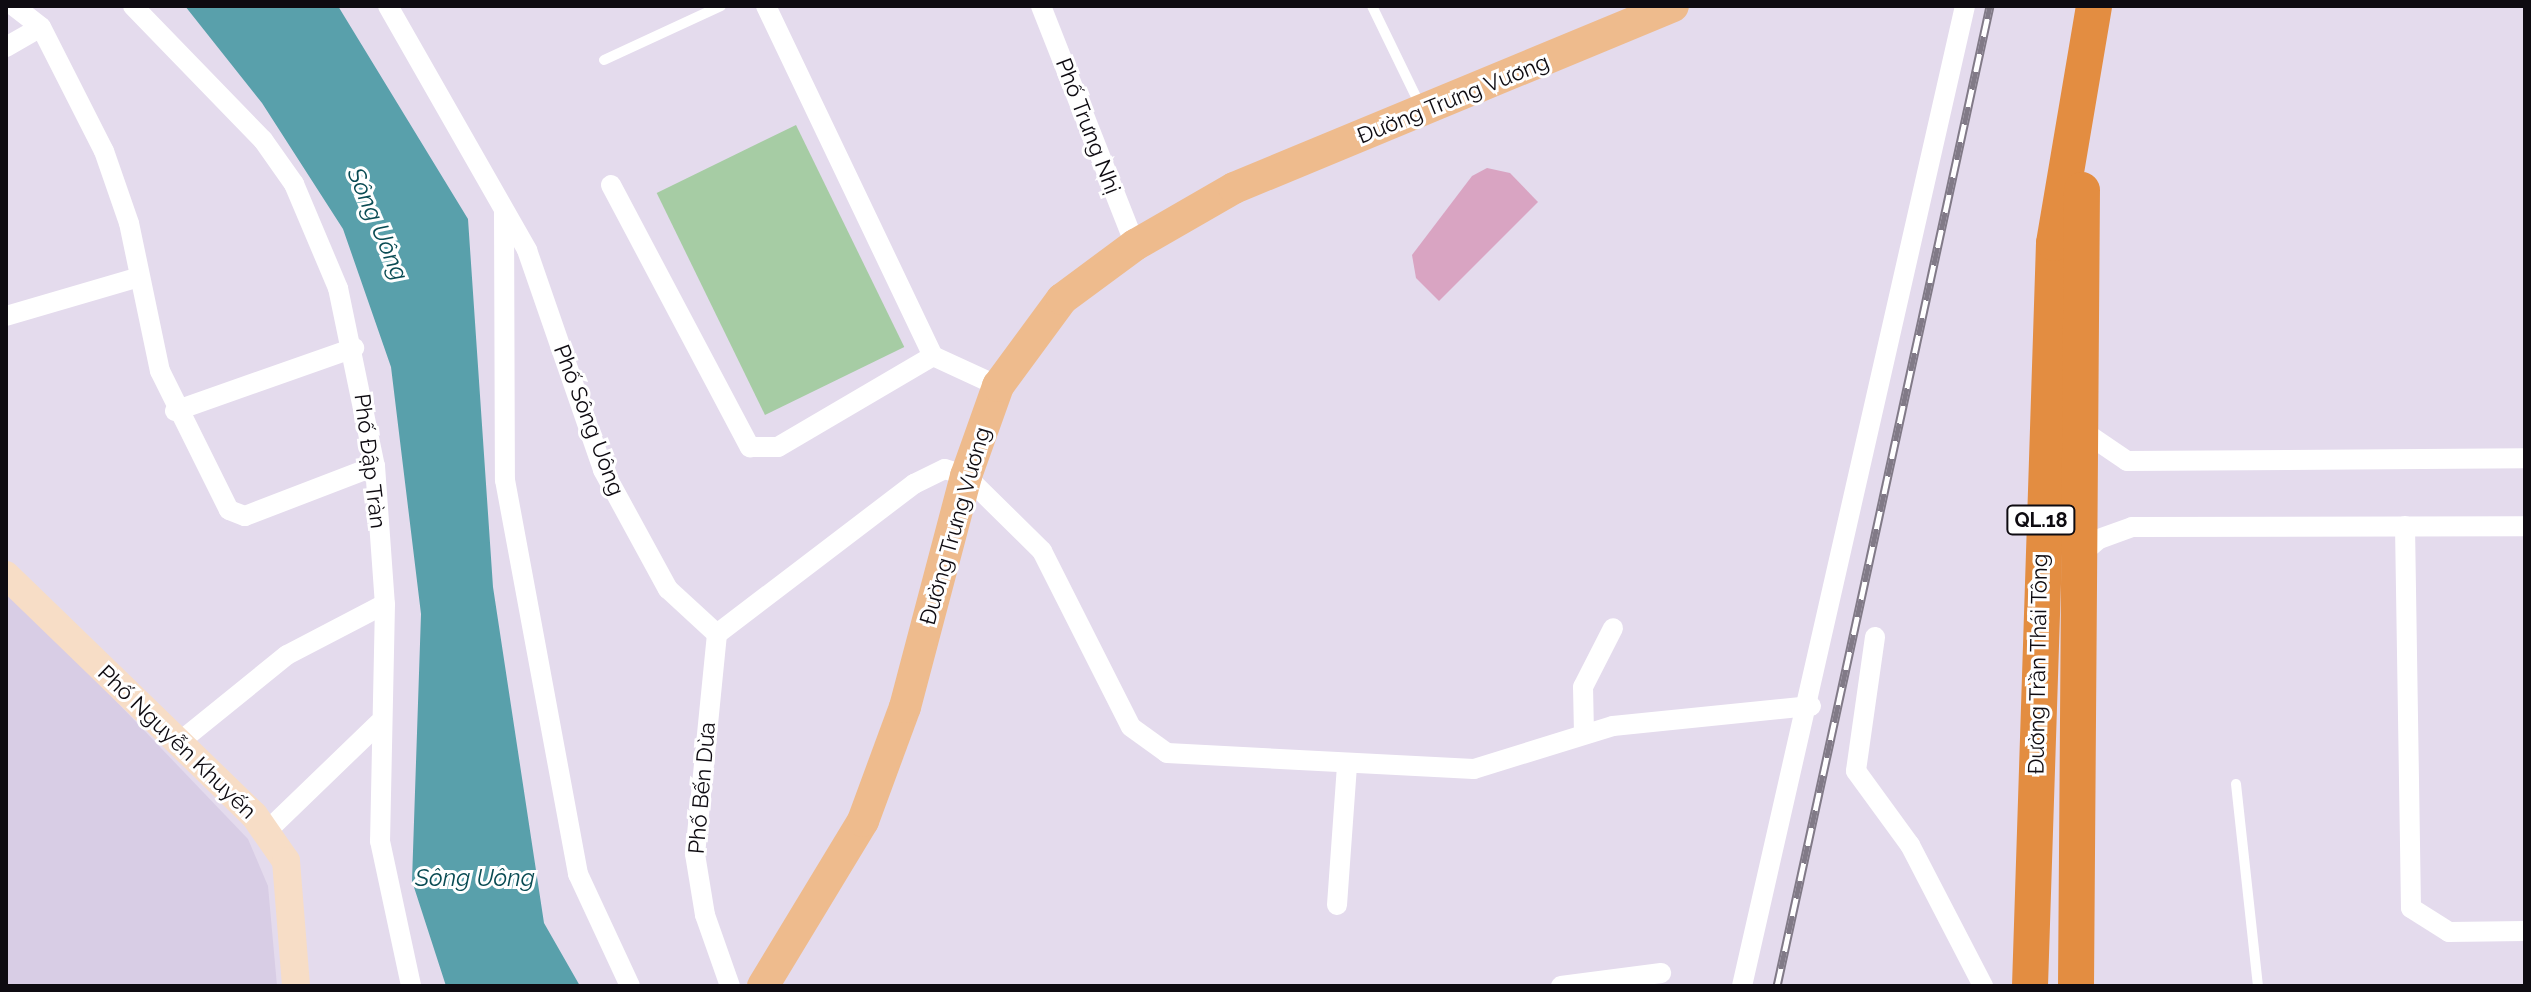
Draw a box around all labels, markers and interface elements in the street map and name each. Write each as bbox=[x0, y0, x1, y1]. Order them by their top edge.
street label: Đường Trưng Vương bbox=[1353, 48, 1553, 150]
street label: Phố Trưng Nhị bbox=[1050, 54, 1126, 198]
water label: Sông Uông bbox=[341, 163, 415, 285]
street label: Phố Sông Uông bbox=[548, 341, 630, 499]
street label: Phố Đập Tràn bbox=[349, 392, 391, 530]
street label: Đường Trưng Vương bbox=[914, 423, 996, 629]
road number: QL.18 bbox=[2005, 504, 2077, 536]
street label: Đường Trần Thái Tông bbox=[2023, 552, 2053, 776]
street label: Phố Nguyễn Khuyến bbox=[92, 660, 262, 824]
street label: Phố Bến Dừa bbox=[683, 721, 721, 855]
water label: Sông Uông bbox=[415, 864, 535, 892]

